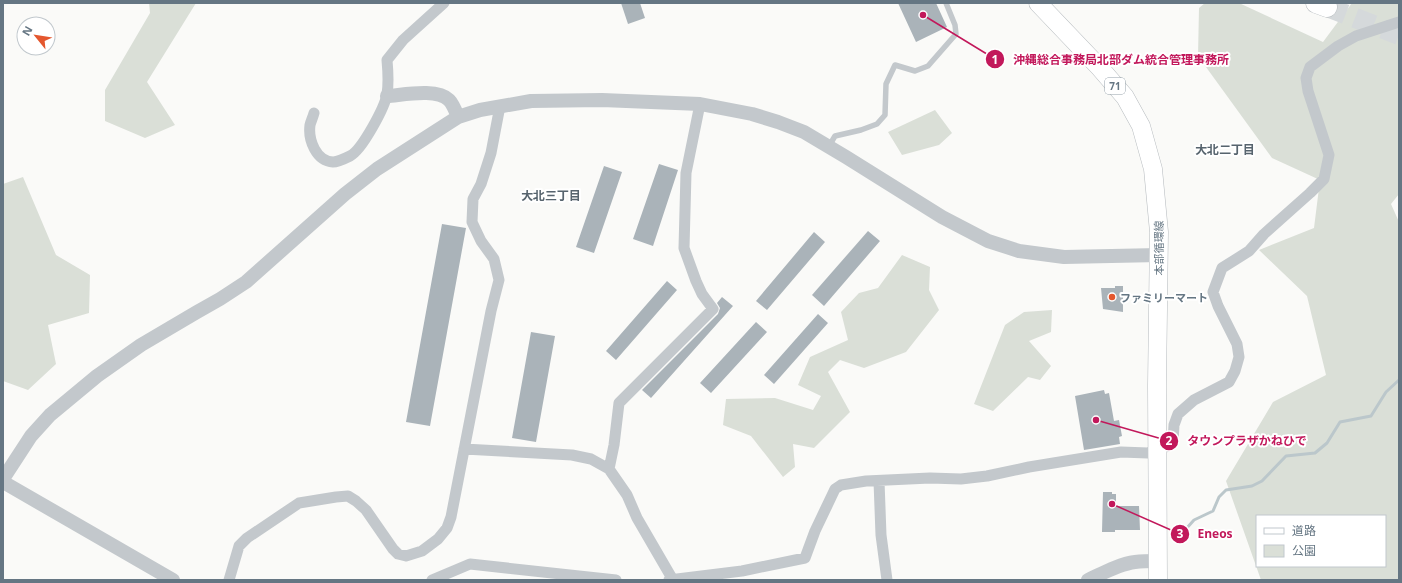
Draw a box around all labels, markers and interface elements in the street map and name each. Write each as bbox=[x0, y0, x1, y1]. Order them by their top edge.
north arrow bbox=[16, 16, 56, 56]
text: N bbox=[18, 23, 36, 38]
callout: 沖縄総合事務局北部ダム統合管理事務所 bbox=[985, 47, 1237, 71]
text: 1 bbox=[992, 51, 998, 68]
text: 沖縄総合事務局北部ダム統合管理事務所 bbox=[1013, 51, 1229, 68]
road number: 71 bbox=[1105, 78, 1125, 94]
district label: 大北二丁目 bbox=[1195, 141, 1255, 158]
district label: 大北三丁目 bbox=[521, 187, 581, 204]
street label: 本部循環線 bbox=[1151, 221, 1166, 276]
place label: ファミリーマート bbox=[1120, 290, 1208, 305]
marker: ファミリーマート bbox=[1107, 292, 1117, 302]
callout: タウンプラザかねひで bbox=[1159, 429, 1315, 453]
text: 2 bbox=[1166, 432, 1173, 449]
text: タウンプラザかねひで bbox=[1187, 432, 1307, 449]
legend bbox=[1256, 515, 1386, 567]
callout: Eneos bbox=[1170, 522, 1241, 546]
text: 道路 bbox=[1292, 522, 1316, 539]
text: 3 bbox=[1177, 525, 1184, 542]
text: Eneos bbox=[1197, 525, 1233, 542]
text: 公園 bbox=[1292, 542, 1316, 559]

